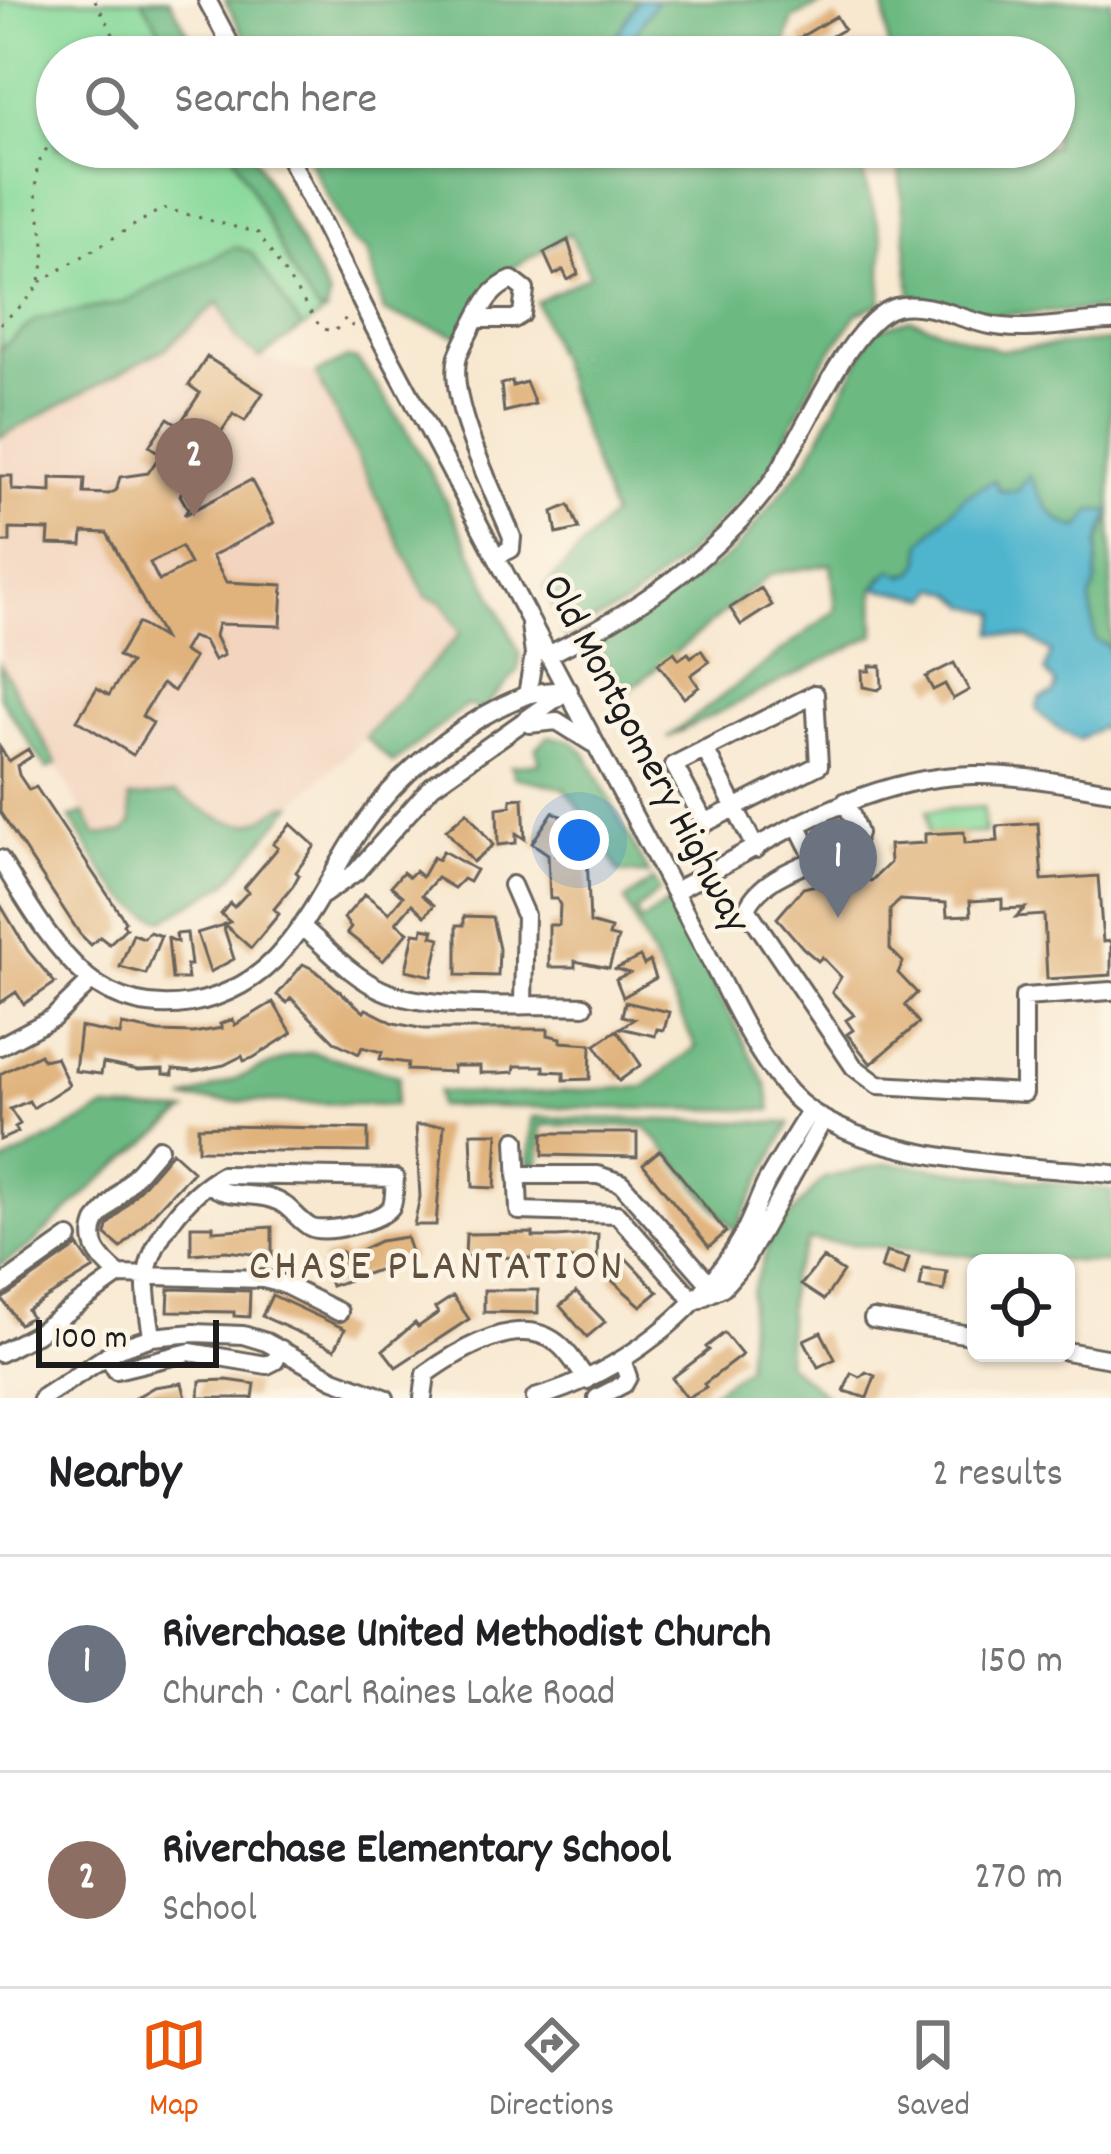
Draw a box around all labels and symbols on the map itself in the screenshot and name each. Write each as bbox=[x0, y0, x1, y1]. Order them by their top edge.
pin: 2 bbox=[155, 418, 233, 517]
street label: Old Montgomery Highway bbox=[523, 565, 764, 946]
your location bbox=[549, 810, 609, 870]
pin: 1 bbox=[799, 819, 877, 918]
district label: CHASE PLANTATION bbox=[249, 1237, 625, 1301]
scale bar bbox=[36, 1314, 219, 1367]

